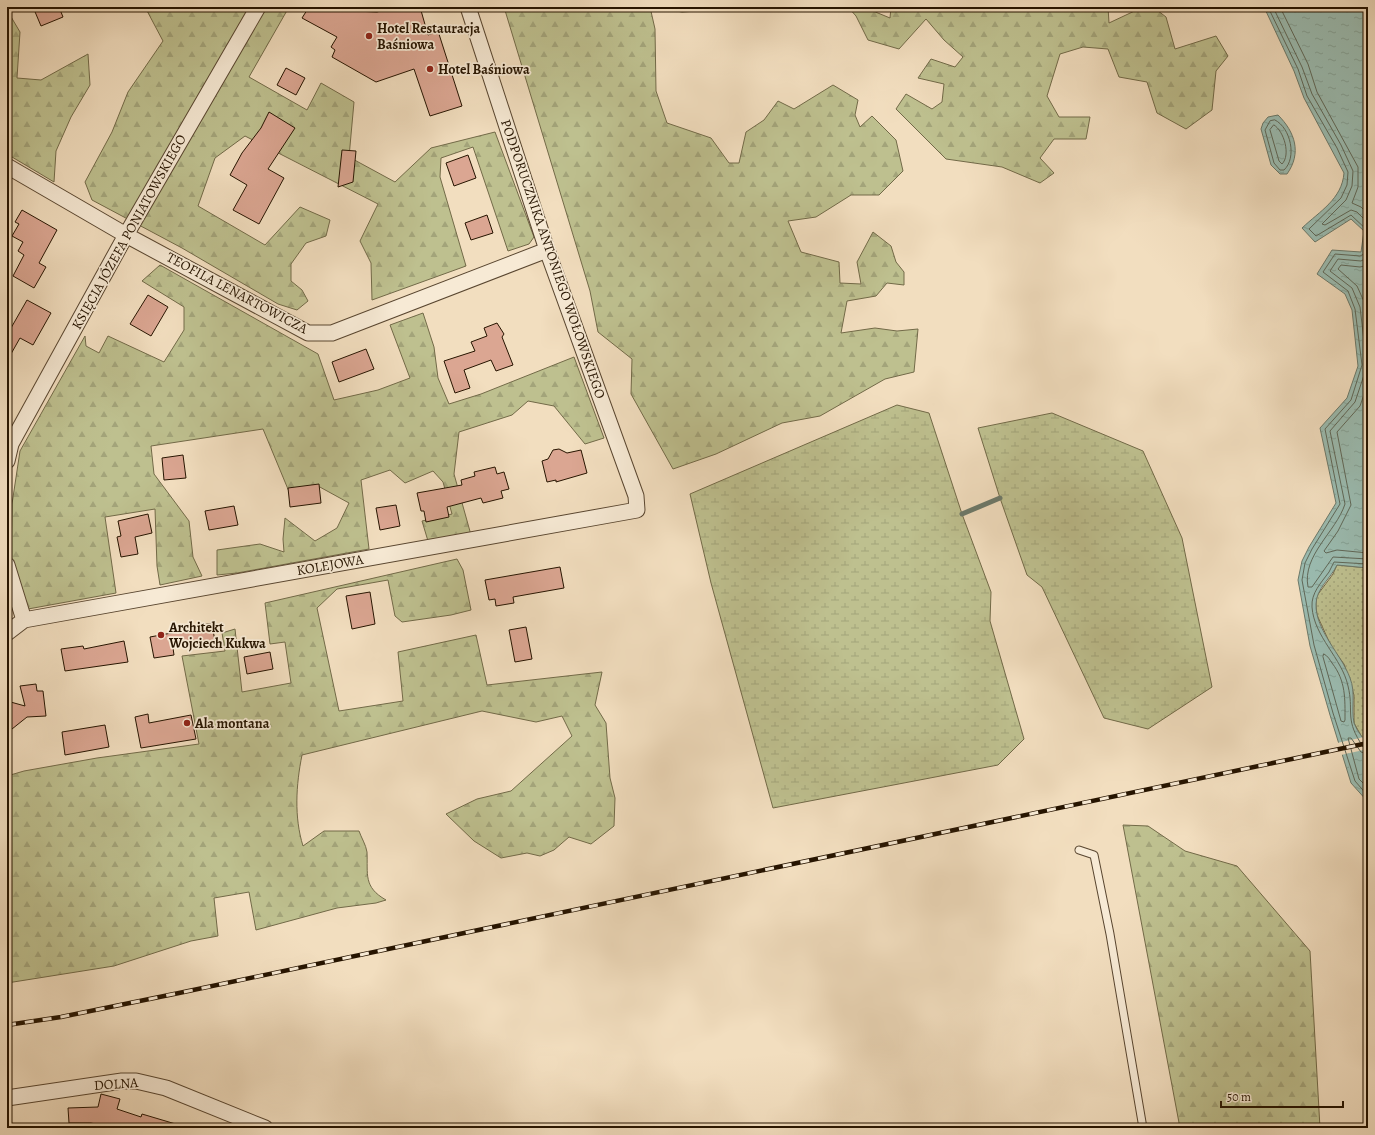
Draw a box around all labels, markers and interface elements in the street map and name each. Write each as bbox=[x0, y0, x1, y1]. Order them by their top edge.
place label: Hotel Restauracja Baśniowa bbox=[377, 19, 481, 54]
marker: Hotel Restauracja Baśniowa bbox=[364, 31, 374, 41]
place label: Hotel Baśniowa bbox=[438, 60, 530, 79]
marker: Hotel Baśniowa bbox=[425, 64, 435, 74]
street label: PODPORUCZNIKA ANTONIEGO WOŁOWSKIEGO bbox=[496, 117, 610, 402]
street label: KSIĘCIA JÓZEFA PONIATOWSKIEGO bbox=[67, 131, 191, 333]
street label: TEOFILA LENARTOWICZA bbox=[163, 248, 312, 339]
street label: KOLEJOWA bbox=[295, 550, 366, 580]
place label: Architekt Wojciech Kukwa bbox=[168, 618, 266, 653]
marker: Architekt Wojciech Kukwa bbox=[156, 630, 166, 640]
place label: Ala montana bbox=[194, 714, 270, 733]
marker: Ala montana bbox=[182, 718, 192, 728]
street label: DOLNA bbox=[93, 1073, 140, 1095]
scale bar bbox=[1221, 1083, 1343, 1109]
text: 50 m bbox=[1227, 1089, 1251, 1105]

